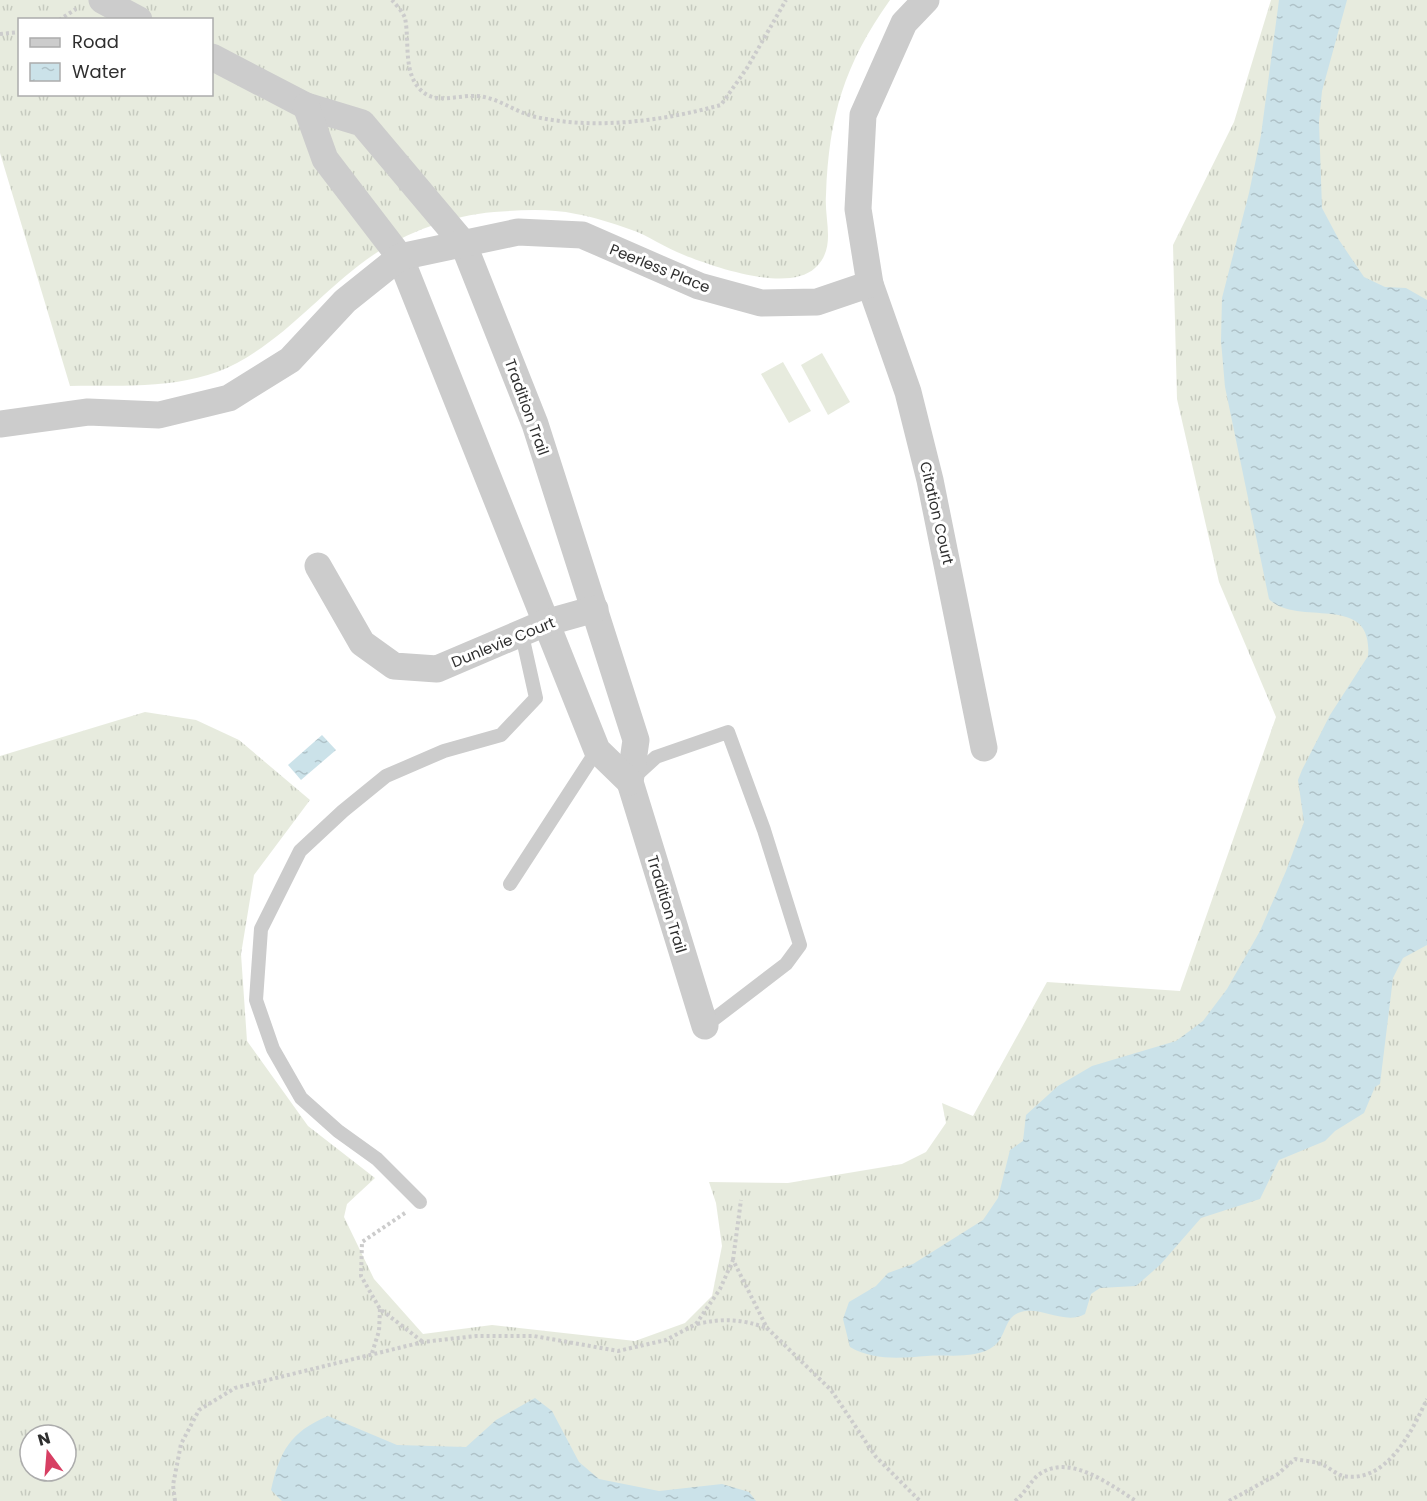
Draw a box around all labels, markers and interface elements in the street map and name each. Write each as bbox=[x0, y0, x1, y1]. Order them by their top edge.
legend bbox=[18, 18, 213, 96]
text: Road bbox=[72, 29, 119, 54]
text: Water bbox=[72, 59, 126, 84]
street label: Peerless Place bbox=[607, 238, 713, 298]
street label: Tradition Trail bbox=[500, 356, 554, 458]
street label: Citation Court bbox=[915, 459, 959, 567]
street label: Dunlevie Court bbox=[448, 612, 558, 672]
street label: Tradition Trail bbox=[642, 853, 692, 955]
north arrow bbox=[18, 1423, 78, 1483]
text: N bbox=[35, 1426, 53, 1452]

